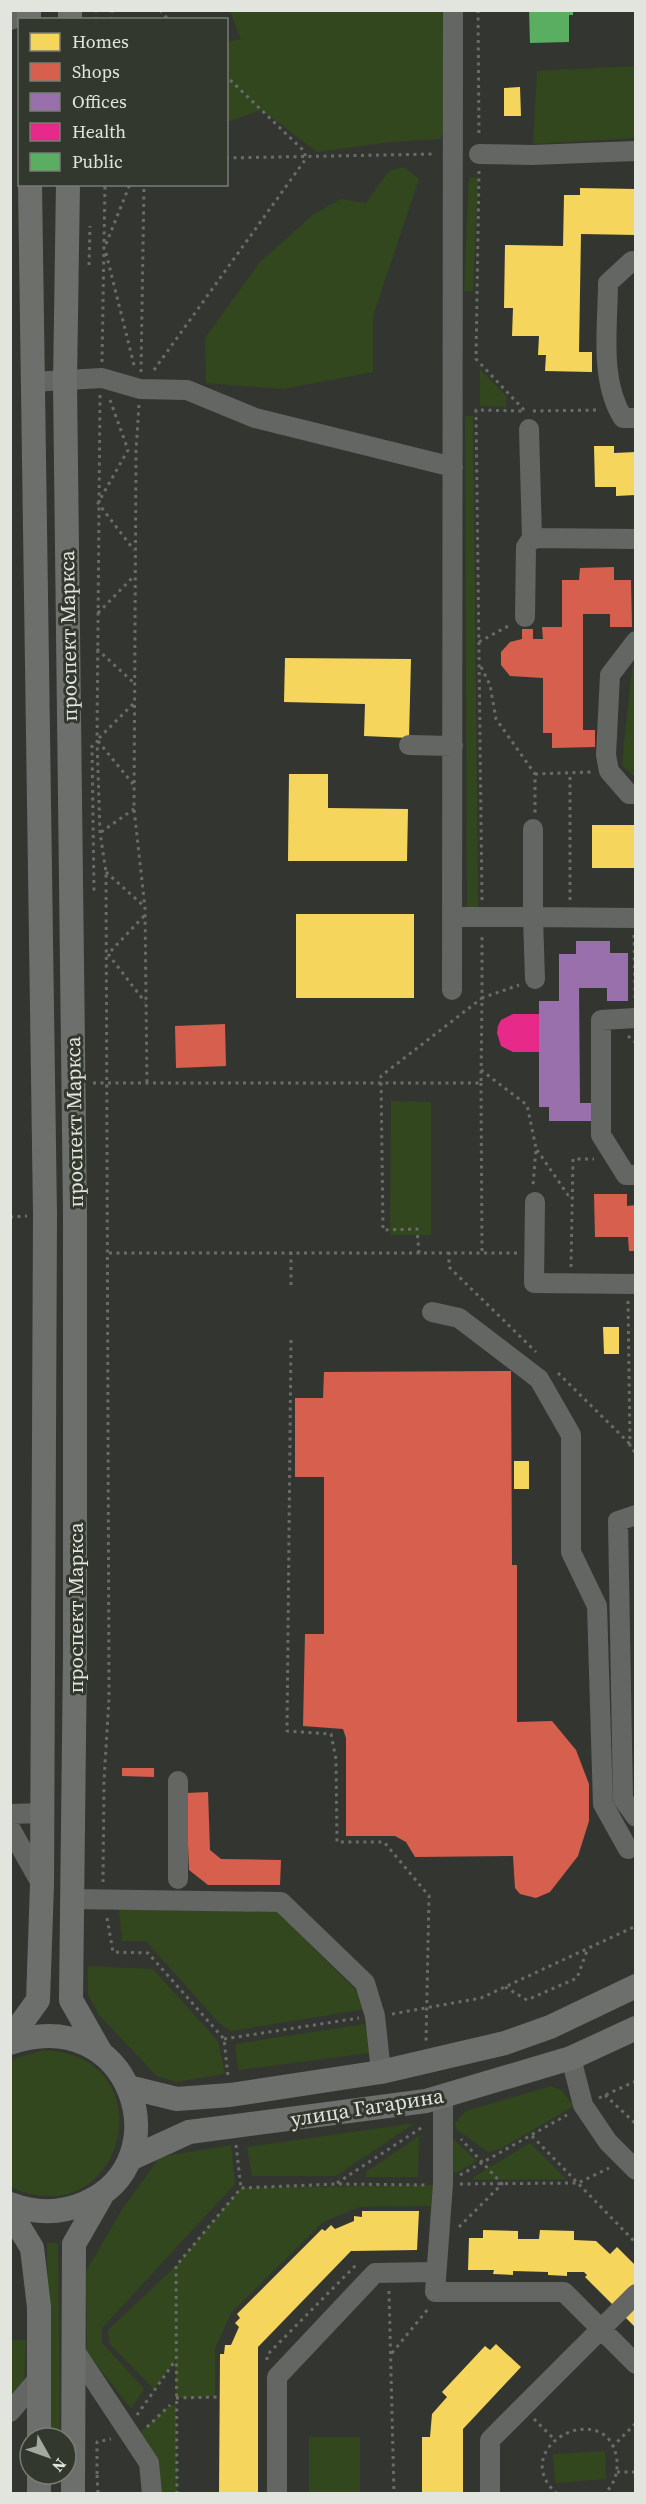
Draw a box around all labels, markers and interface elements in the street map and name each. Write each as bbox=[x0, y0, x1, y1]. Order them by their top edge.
legend bbox=[18, 18, 228, 186]
text: Homes bbox=[72, 29, 129, 54]
text: Shops bbox=[72, 59, 120, 84]
text: Offices bbox=[72, 89, 127, 114]
text: Health bbox=[72, 119, 126, 144]
text: Public bbox=[72, 149, 123, 174]
street label: проспект Маркса bbox=[52, 550, 84, 722]
street label: проспект Маркса bbox=[58, 1036, 90, 1208]
street label: проспект Маркса bbox=[61, 1522, 90, 1694]
street label: улица Гагарина bbox=[288, 2081, 446, 2133]
north arrow bbox=[18, 2426, 78, 2486]
text: N bbox=[47, 2454, 72, 2477]

